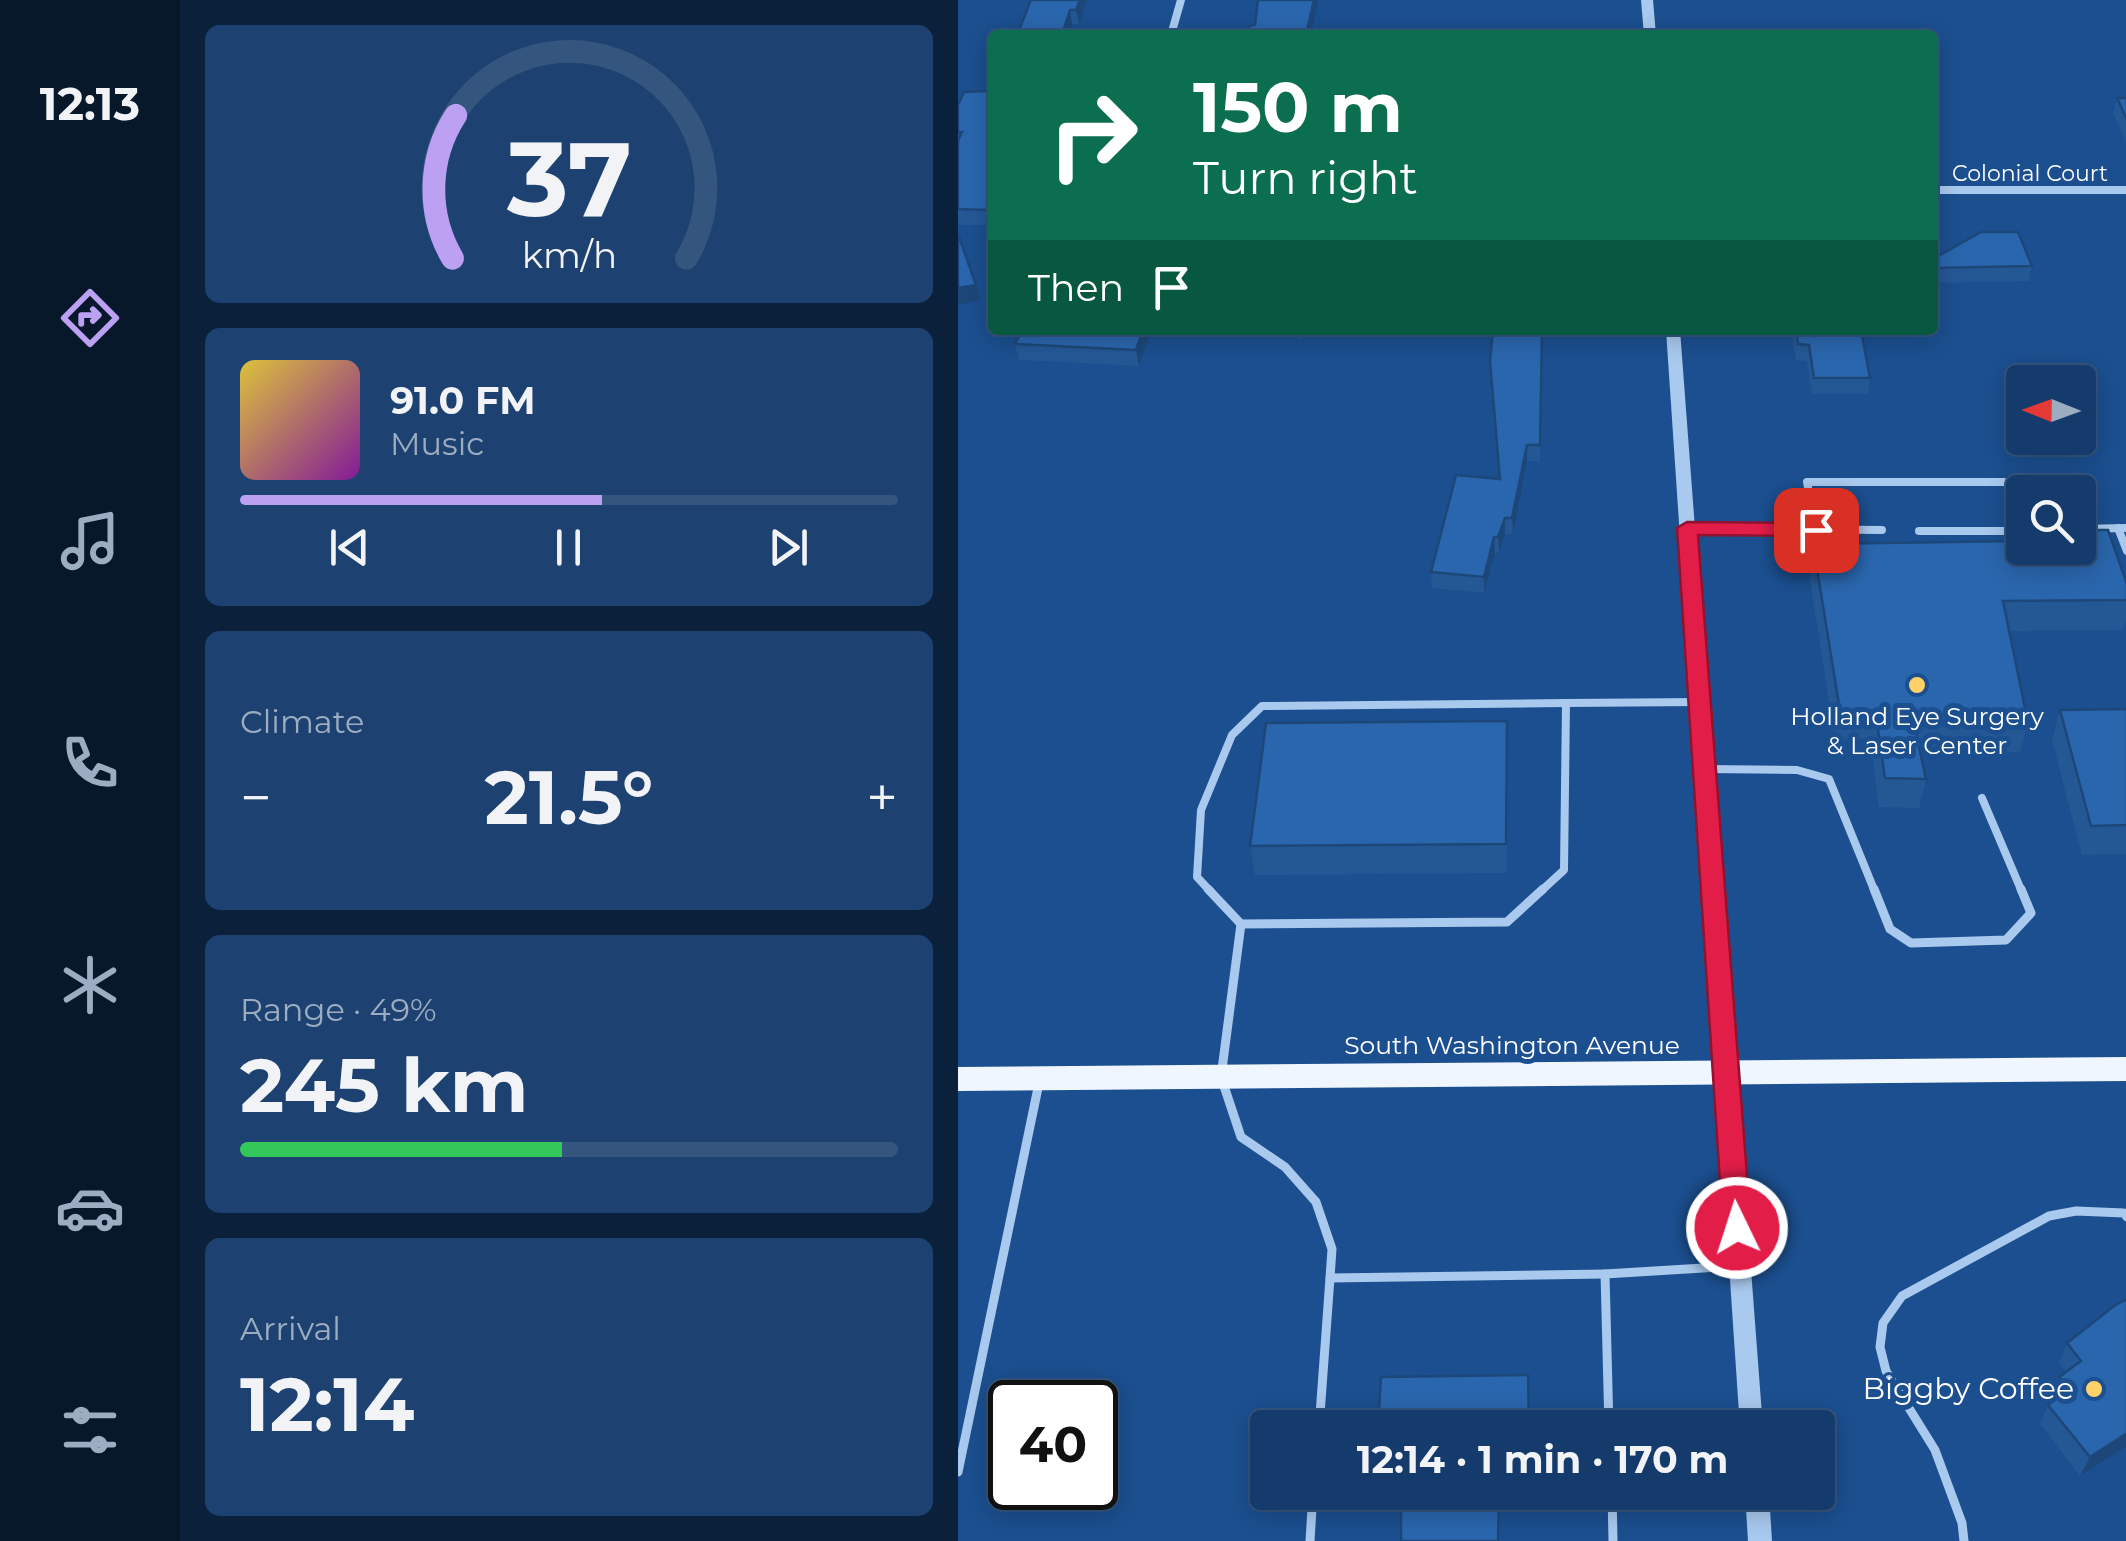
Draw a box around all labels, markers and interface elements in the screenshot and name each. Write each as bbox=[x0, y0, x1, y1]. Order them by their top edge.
text: 150 m bbox=[1193, 64, 1403, 150]
icon: right bbox=[1028, 70, 1158, 200]
text: 12:13 bbox=[40, 76, 140, 131]
text: 37 bbox=[505, 115, 632, 242]
text: Turn right bbox=[1193, 150, 1418, 205]
street label: Colonial Court bbox=[1952, 160, 2108, 187]
text: km/h bbox=[521, 233, 617, 277]
icon: arrive bbox=[1144, 260, 1199, 315]
text: Then bbox=[1028, 264, 1124, 311]
icon: directions bbox=[55, 283, 125, 353]
north arrow bbox=[2006, 365, 2096, 455]
map controls bbox=[2006, 365, 2096, 565]
text: 91.0 FM bbox=[390, 377, 536, 424]
text: Music bbox=[390, 424, 484, 463]
button: search bbox=[2006, 475, 2096, 565]
pin bbox=[1774, 488, 1859, 573]
icon: arrive bbox=[1789, 503, 1844, 558]
icon: music bbox=[55, 506, 125, 576]
icon: previous bbox=[322, 520, 377, 575]
icon: pause bbox=[541, 520, 596, 575]
icon: next bbox=[761, 520, 816, 575]
marker: Holland Eye Surgery & Laser Center bbox=[1906, 674, 1928, 696]
place label: Holland Eye Surgery & Laser Center bbox=[1790, 701, 2044, 760]
text: Climate bbox=[240, 702, 364, 741]
icon: phone bbox=[55, 728, 125, 798]
text: 21.5° bbox=[485, 751, 653, 843]
text: − bbox=[240, 764, 272, 831]
text: + bbox=[866, 764, 898, 831]
icon: climate bbox=[55, 950, 125, 1020]
text: Range · 49% bbox=[240, 990, 437, 1029]
street label: South Washington Avenue bbox=[1344, 1030, 1680, 1060]
text: 245 km bbox=[240, 1039, 529, 1131]
icon: car bbox=[55, 1173, 125, 1243]
position arrow bbox=[1685, 1176, 1789, 1280]
text: Arrival bbox=[240, 1309, 341, 1348]
text: 12:14 bbox=[240, 1358, 414, 1450]
place label: Biggby Coffee bbox=[1862, 1370, 2074, 1407]
marker: Biggby Coffee bbox=[2083, 1378, 2105, 1400]
speed limit sign: 40 bbox=[988, 1380, 1118, 1510]
icon: filters bbox=[55, 1395, 125, 1465]
text: 12:14 · 1 min · 170 m bbox=[1357, 1436, 1728, 1483]

